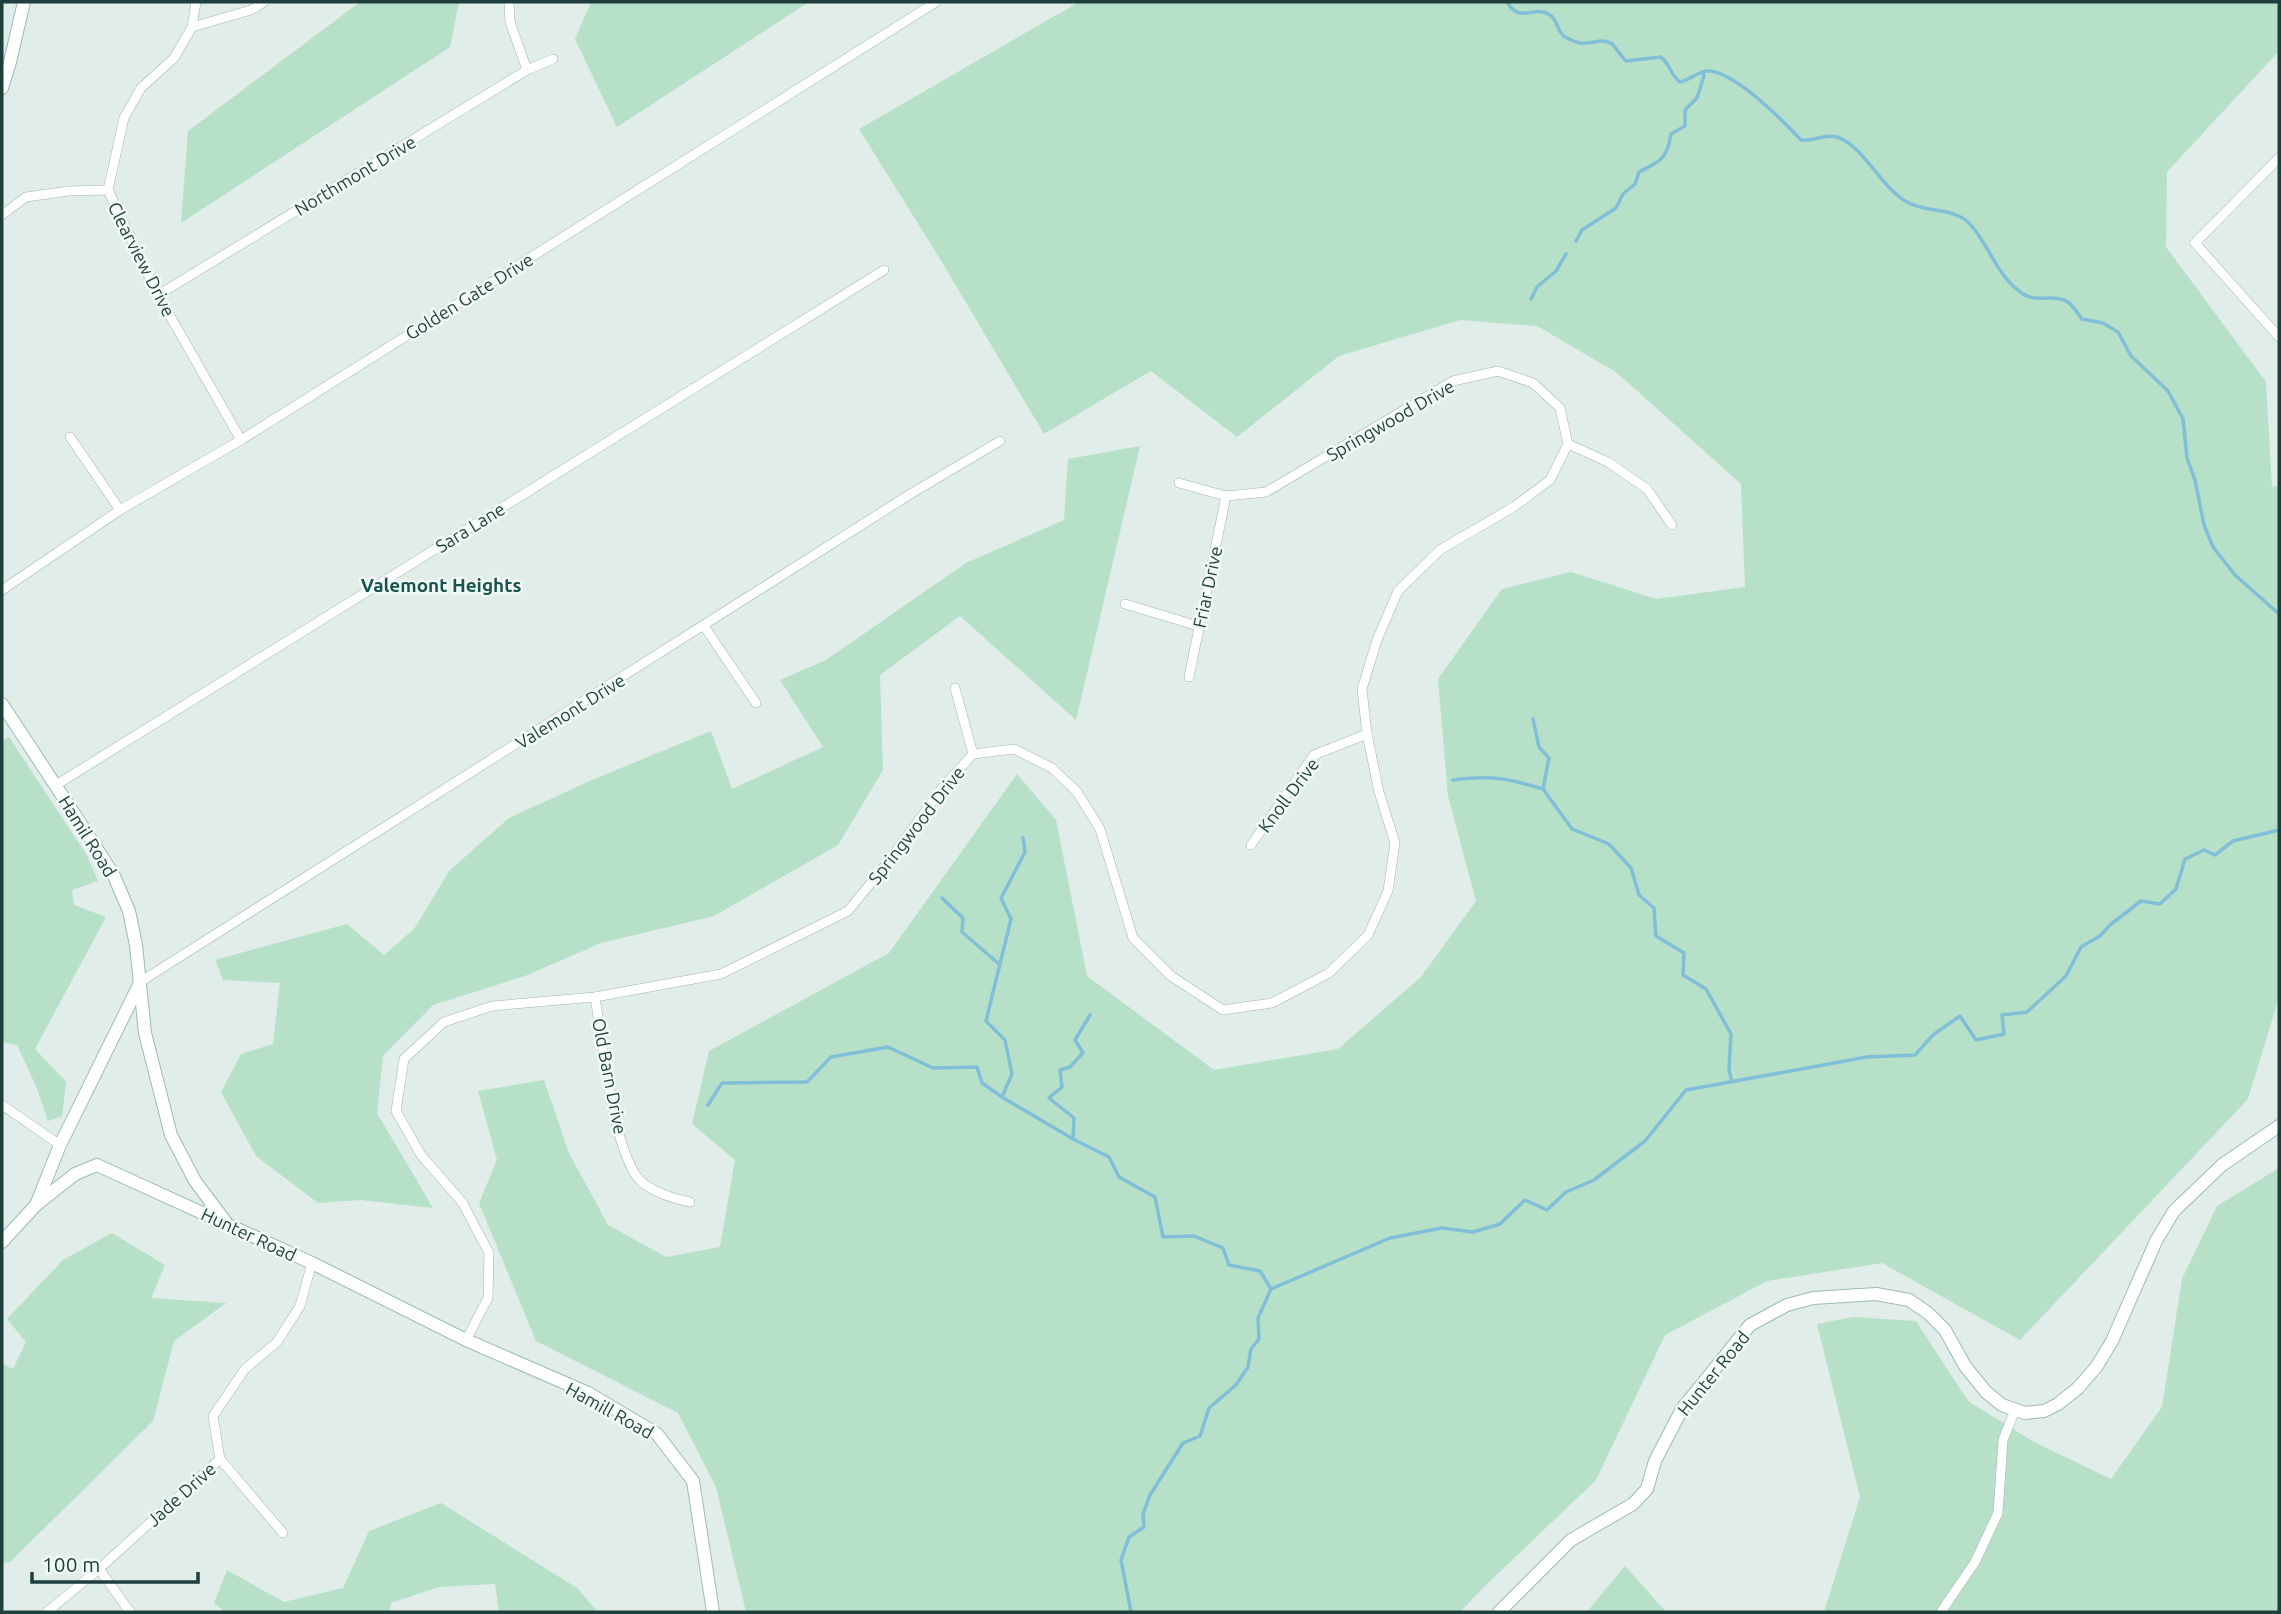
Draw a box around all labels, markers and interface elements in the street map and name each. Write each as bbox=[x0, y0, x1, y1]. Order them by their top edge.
street label: Northmont Drive bbox=[291, 131, 419, 219]
street label: Clearview Drive bbox=[105, 198, 179, 320]
street label: Golden Gate Drive bbox=[401, 249, 537, 343]
street label: Springwood Drive bbox=[1323, 375, 1457, 465]
street label: Sara Lane bbox=[432, 498, 508, 556]
street label: Friar Drive bbox=[1189, 544, 1225, 630]
district label: Valemont Heights bbox=[361, 574, 521, 596]
street label: Valemont Drive bbox=[512, 669, 628, 753]
street label: Knoll Drive bbox=[1254, 754, 1322, 836]
street label: Springwood Drive bbox=[864, 762, 968, 888]
street label: Hamil Road bbox=[55, 792, 121, 880]
street label: Old Barn Drive bbox=[589, 1016, 631, 1136]
street label: Hunter Road bbox=[198, 1203, 300, 1265]
street label: Hunter Road bbox=[1673, 1327, 1753, 1419]
street label: Hamill Road bbox=[563, 1378, 657, 1442]
street label: Jade Drive bbox=[143, 1458, 219, 1530]
scale bar bbox=[32, 1540, 198, 1584]
text: 100 m bbox=[42, 1552, 100, 1576]

